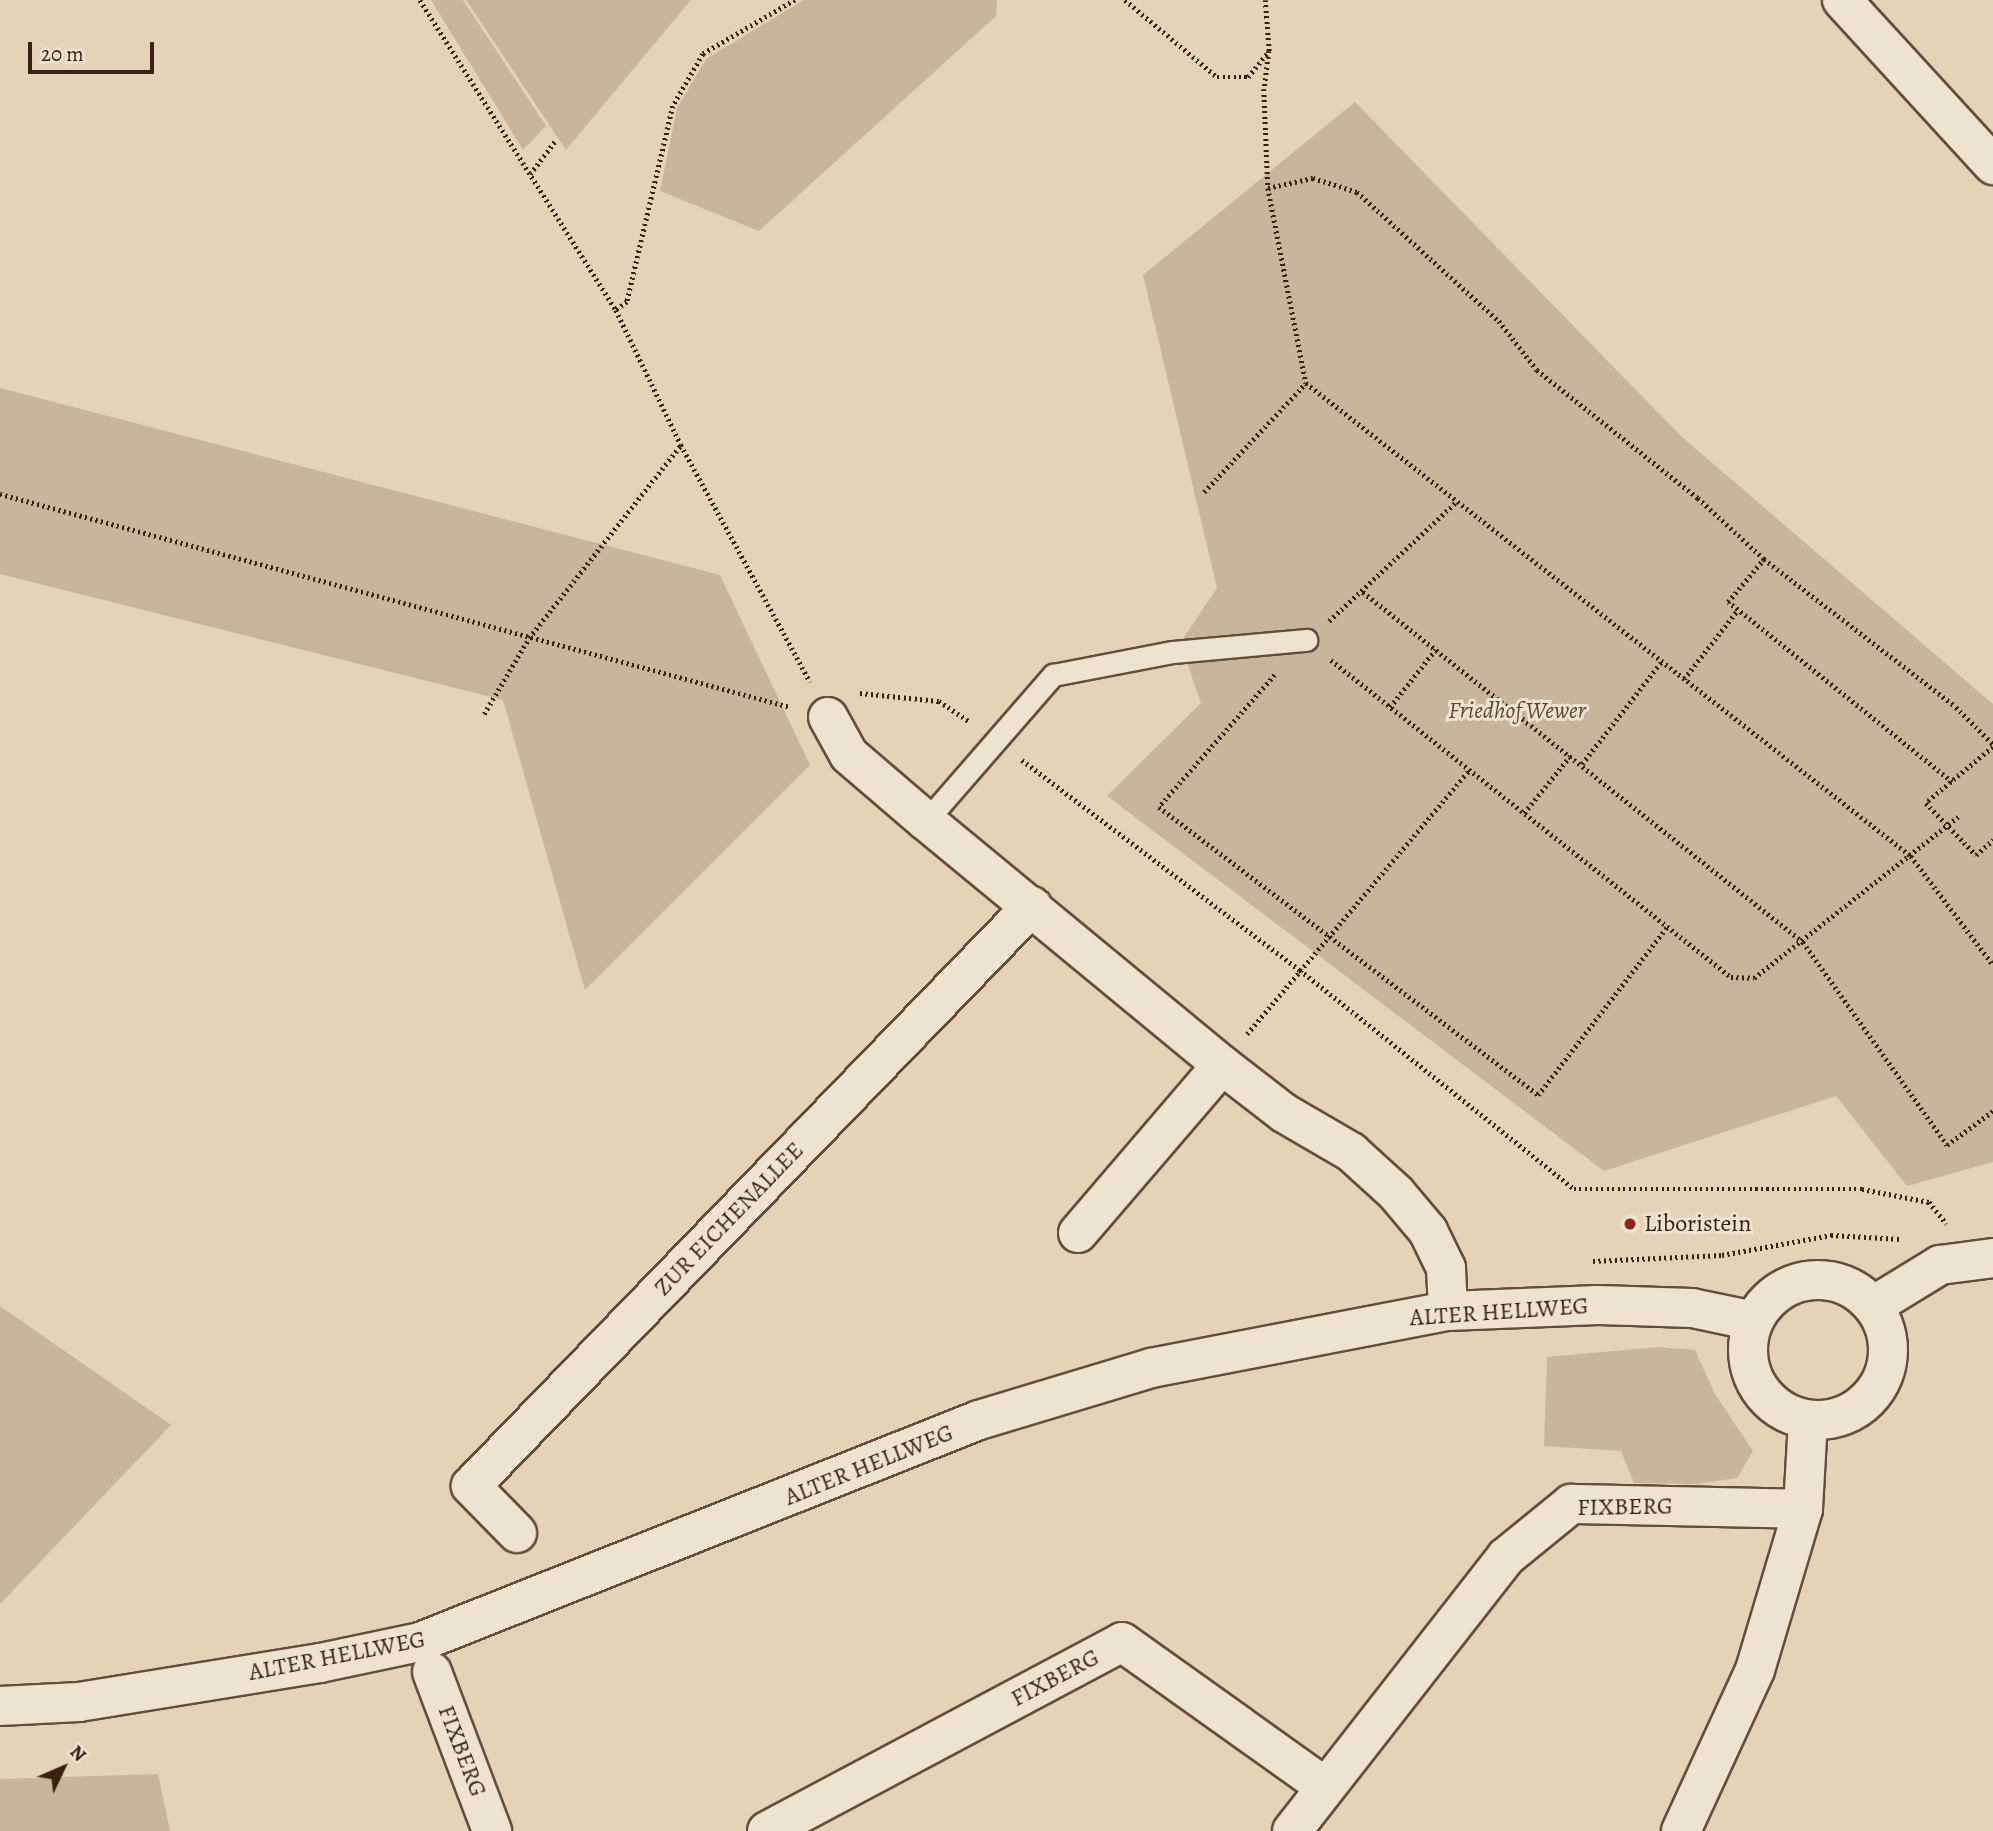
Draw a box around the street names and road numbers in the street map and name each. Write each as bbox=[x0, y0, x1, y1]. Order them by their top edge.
street label: ZUR EICHENALLEE bbox=[648, 1136, 810, 1302]
street label: ALTER HELLWEG bbox=[1409, 1291, 1589, 1333]
street label: ALTER HELLWEG bbox=[781, 1418, 957, 1512]
street label: FIXBERG bbox=[1577, 1492, 1673, 1522]
street label: ALTER HELLWEG bbox=[246, 1625, 428, 1687]
street label: FIXBERG bbox=[1006, 1643, 1104, 1713]
street label: FIXBERG bbox=[431, 1701, 493, 1801]

